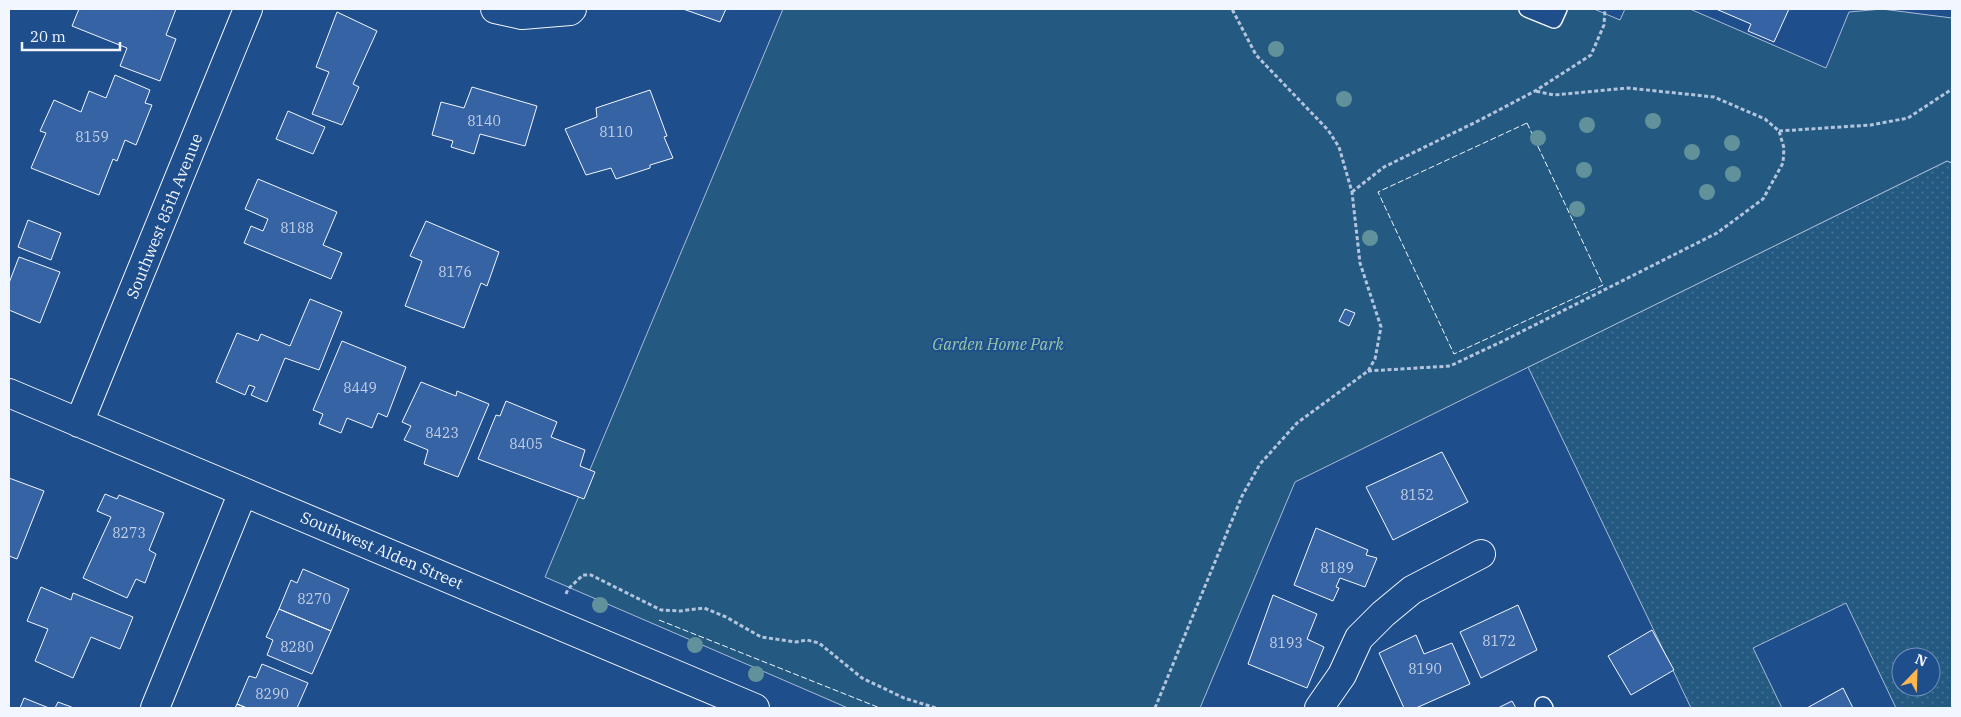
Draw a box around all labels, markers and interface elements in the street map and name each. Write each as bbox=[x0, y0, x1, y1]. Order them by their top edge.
scale bar bbox=[22, 20, 120, 52]
text: 20 m bbox=[30, 27, 66, 46]
house number: 8140 bbox=[467, 112, 501, 130]
house number: 8110 bbox=[599, 123, 633, 141]
house number: 8159 bbox=[75, 128, 109, 146]
street label: Southwest 85th Avenue bbox=[122, 130, 206, 302]
house number: 8188 bbox=[280, 219, 314, 237]
house number: 8176 bbox=[438, 263, 472, 281]
park label: Garden Home Park bbox=[932, 334, 1064, 354]
house number: 8449 bbox=[343, 379, 377, 397]
house number: 8423 bbox=[425, 424, 459, 442]
house number: 8405 bbox=[509, 435, 543, 453]
house number: 8152 bbox=[1400, 486, 1434, 504]
street label: Southwest Alden Street bbox=[298, 507, 467, 593]
house number: 8273 bbox=[112, 524, 146, 542]
house number: 8189 bbox=[1320, 559, 1354, 577]
house number: 8270 bbox=[297, 590, 331, 608]
house number: 8172 bbox=[1482, 632, 1516, 650]
house number: 8193 bbox=[1269, 634, 1303, 652]
house number: 8280 bbox=[280, 638, 314, 656]
north arrow bbox=[1891, 647, 1941, 697]
text: N bbox=[1912, 650, 1930, 670]
house number: 8190 bbox=[1408, 660, 1442, 678]
house number: 8290 bbox=[255, 685, 289, 703]

